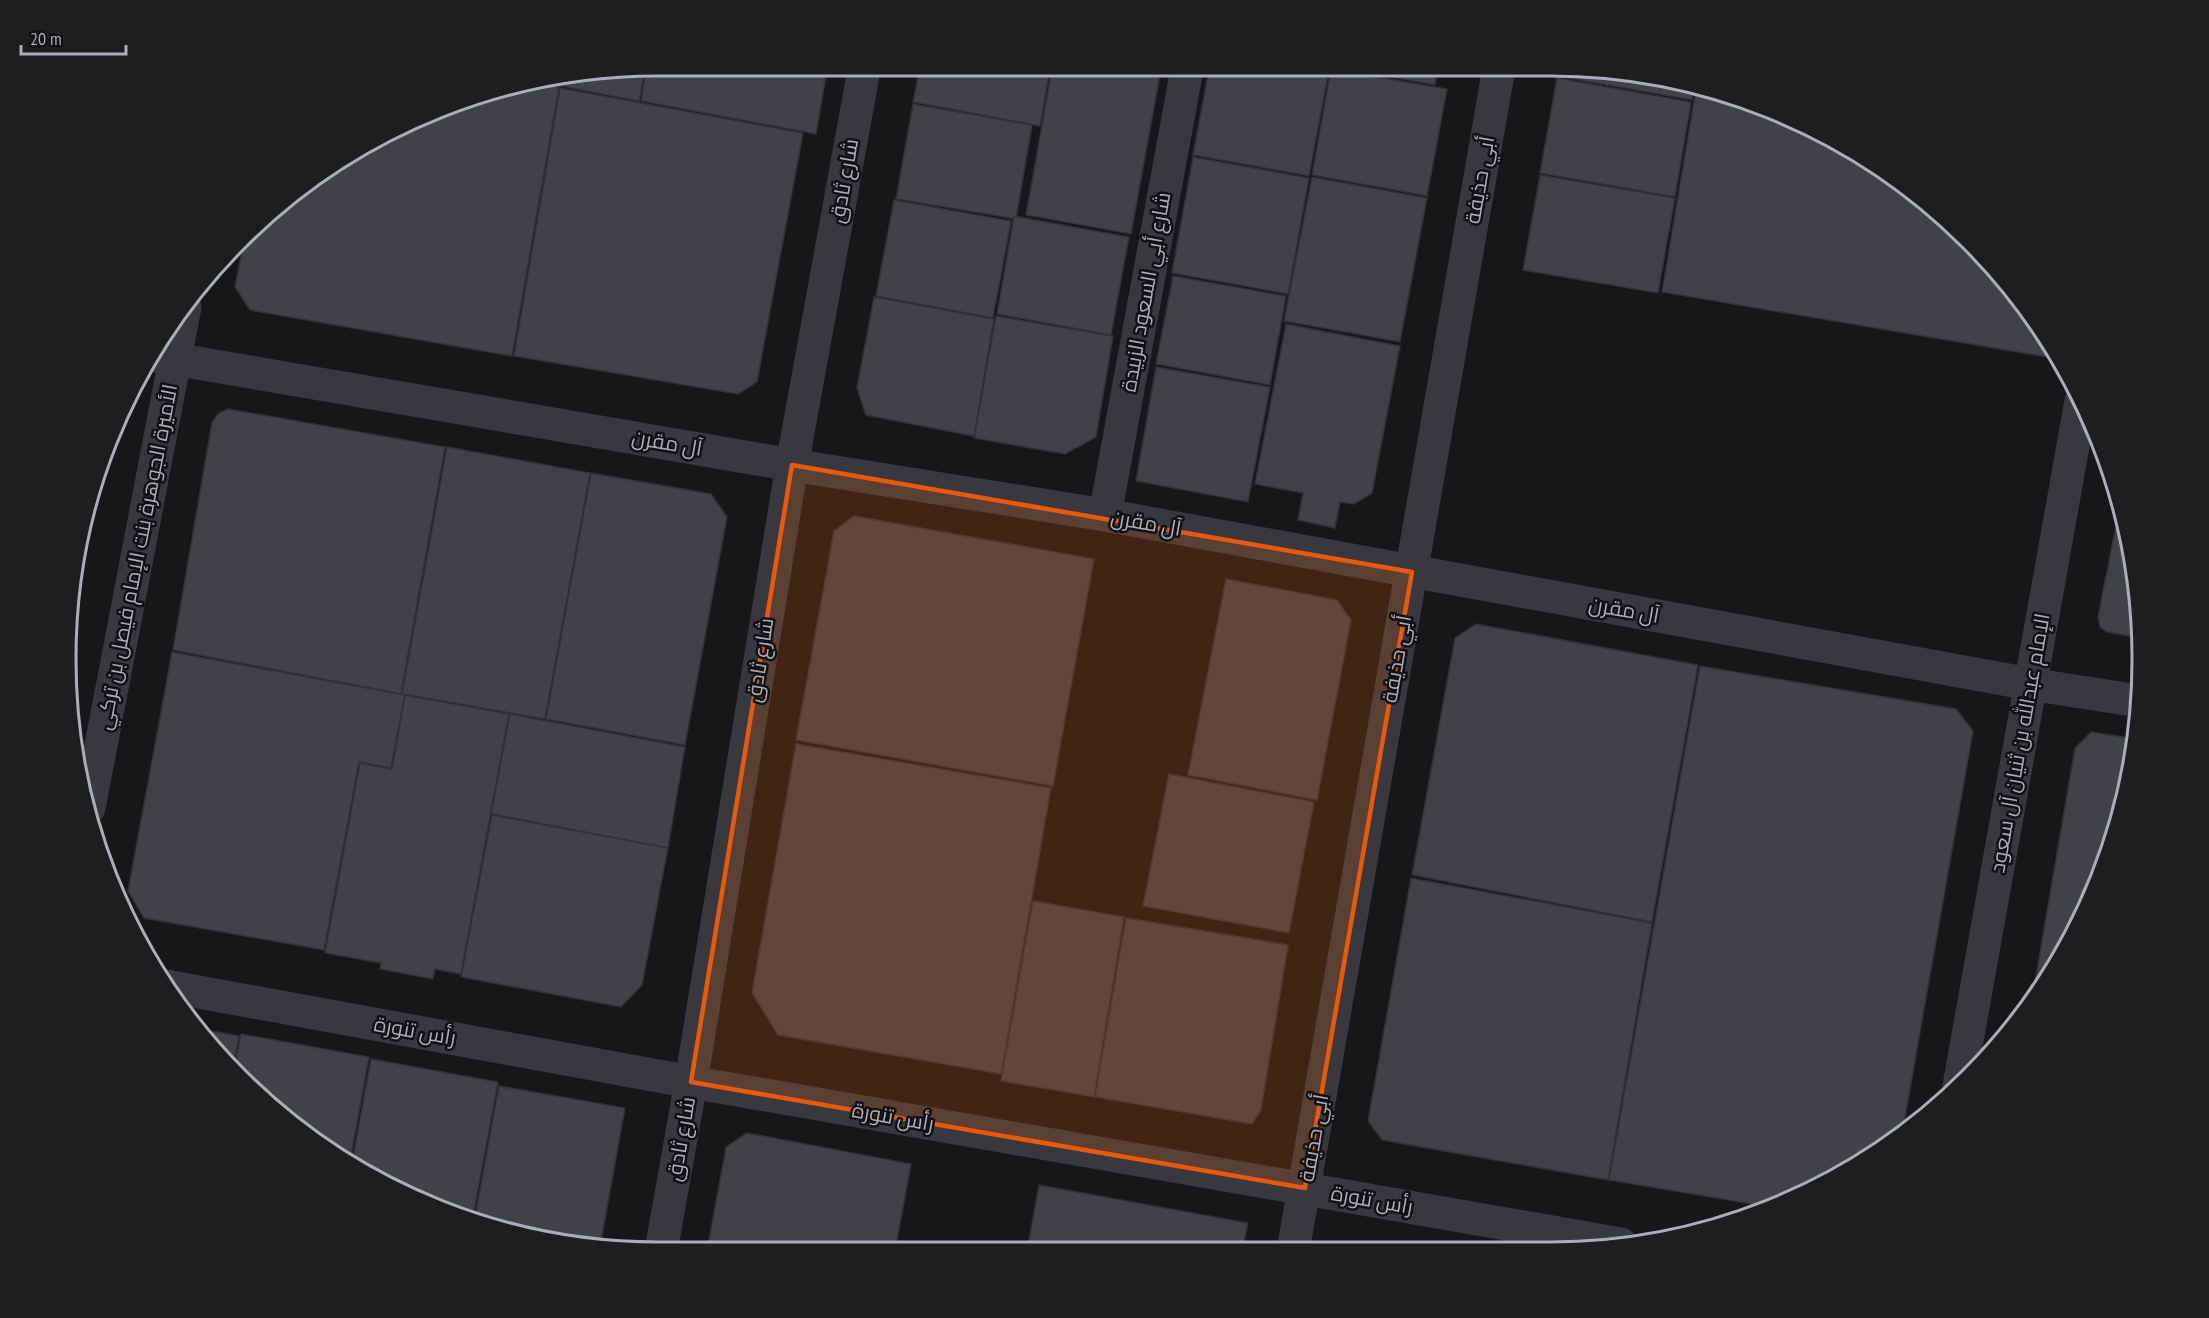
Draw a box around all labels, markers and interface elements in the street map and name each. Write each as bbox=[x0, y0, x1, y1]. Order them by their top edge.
scale bar bbox=[21, 18, 126, 56]
text: 20 m bbox=[30, 27, 62, 50]
street label: أبي حذيفة bbox=[1459, 134, 1503, 226]
street label: شارع ثادق bbox=[823, 137, 865, 225]
street label: شارع أبي السعود الزبيدة bbox=[1115, 190, 1179, 394]
street label: الأميرة الجوهرة بنت الإمام فيصل بن تركي bbox=[90, 382, 186, 733]
street label: آل مقرن bbox=[630, 423, 705, 462]
street label: آل مقرن bbox=[1109, 503, 1184, 542]
street label: آل مقرن bbox=[1587, 590, 1662, 629]
street label: الإمام عبدالله بن ثنيان آل سعود bbox=[1983, 611, 2057, 875]
street label: أبي حذيفة bbox=[1376, 613, 1420, 705]
street label: شارع ثادق bbox=[740, 616, 780, 704]
street label: رأس تنورة bbox=[372, 1010, 458, 1051]
street label: أبي حذيفة bbox=[1293, 1092, 1337, 1184]
street label: شارع ثادق bbox=[660, 1095, 702, 1183]
street label: رأس تنورة bbox=[850, 1096, 936, 1137]
street label: رأس تنورة bbox=[1329, 1179, 1415, 1220]

